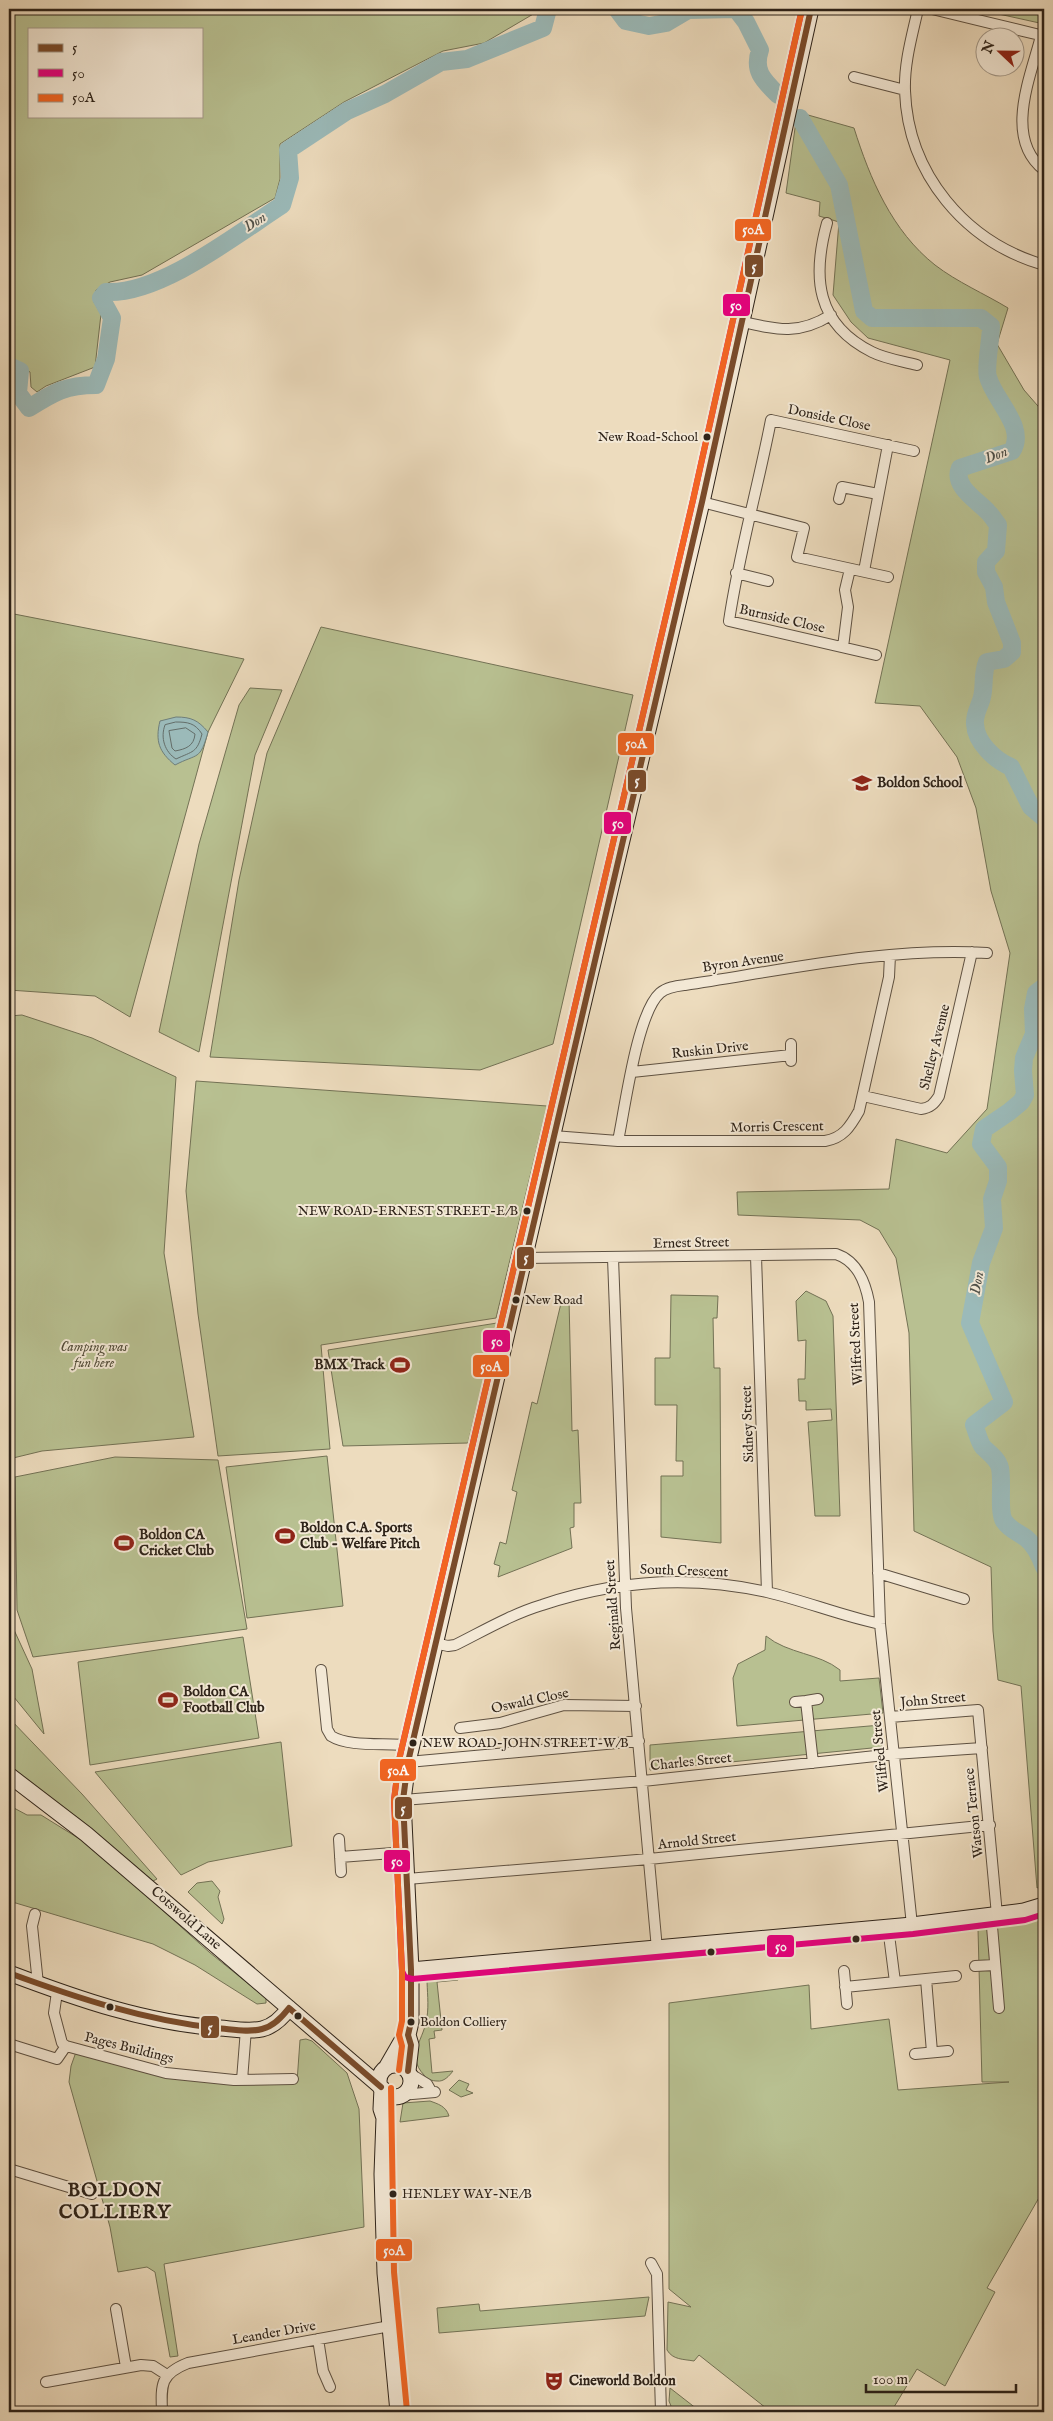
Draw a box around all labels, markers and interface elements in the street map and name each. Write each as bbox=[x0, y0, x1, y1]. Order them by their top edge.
legend bbox=[28, 28, 202, 118]
north arrow bbox=[976, 28, 1026, 78]
text: 5 bbox=[72, 38, 78, 57]
text: N bbox=[978, 39, 999, 57]
text: 50 bbox=[72, 64, 85, 83]
text: 50A bbox=[72, 88, 96, 107]
water label: Don bbox=[240, 208, 270, 236]
line badge: 50A bbox=[734, 218, 772, 242]
text: 50A bbox=[742, 221, 765, 239]
line badge: 5 bbox=[744, 254, 764, 278]
text: 5 bbox=[751, 258, 757, 276]
line badge: 50 bbox=[722, 293, 751, 317]
text: 50 bbox=[730, 297, 742, 315]
street label: Donside Close bbox=[786, 400, 873, 436]
place label: New Road-School bbox=[598, 429, 698, 446]
marker: New Road-School bbox=[702, 432, 712, 442]
water label: Don bbox=[982, 442, 1010, 468]
street label: Burnside Close bbox=[737, 600, 827, 638]
line badge: 50A bbox=[617, 732, 655, 756]
text: 50A bbox=[625, 735, 648, 753]
line badge: 5 bbox=[627, 769, 647, 793]
text: 5 bbox=[634, 772, 640, 790]
school or university icon: Boldon School bbox=[851, 772, 873, 794]
place label: Boldon School bbox=[877, 774, 964, 792]
line badge: 50 bbox=[603, 811, 632, 835]
text: 50 bbox=[612, 815, 624, 833]
street label: Byron Avenue bbox=[701, 947, 785, 977]
street label: Shelley Avenue bbox=[916, 1002, 954, 1092]
street label: Ruskin Drive bbox=[671, 1037, 750, 1063]
street label: Morris Crescent bbox=[730, 1117, 824, 1137]
place label: NEW ROAD-ERNEST STREET-E/B bbox=[298, 1203, 518, 1220]
marker: NEW ROAD-ERNEST STREET-E/B bbox=[522, 1206, 532, 1216]
street label: Ernest Street bbox=[653, 1233, 729, 1253]
line badge: 5 bbox=[516, 1246, 535, 1270]
text: 5 bbox=[523, 1249, 529, 1267]
water label: Don bbox=[966, 1270, 988, 1296]
place label: New Road bbox=[525, 1292, 583, 1309]
marker: New Road bbox=[511, 1295, 521, 1305]
street label: Wilfred Street bbox=[845, 1302, 867, 1386]
line badge: 50 bbox=[482, 1329, 511, 1353]
text: 50 bbox=[491, 1333, 503, 1351]
park label: Camping was fun here bbox=[61, 1338, 128, 1372]
sports icon: BMX Track bbox=[389, 1354, 411, 1376]
line badge: 50A bbox=[472, 1354, 510, 1378]
place label: BMX Track bbox=[314, 1356, 385, 1374]
text: 50A bbox=[480, 1358, 503, 1376]
street label: Sidney Street bbox=[738, 1385, 758, 1463]
place label: Boldon C.A. Sports Club - Welfare Pitch bbox=[300, 1519, 420, 1553]
sports icon: Boldon C.A. Sports Club - Welfare Pitch bbox=[274, 1525, 296, 1547]
place label: Boldon CA Cricket Club bbox=[139, 1526, 215, 1560]
sports icon: Boldon CA Cricket Club bbox=[113, 1532, 135, 1554]
street label: Reginald Street bbox=[601, 1559, 625, 1651]
street label: South Crescent bbox=[640, 1560, 729, 1582]
place label: Boldon CA Football Club bbox=[183, 1683, 265, 1717]
street label: Oswald Close bbox=[490, 1684, 571, 1718]
street label: John Street bbox=[898, 1688, 967, 1712]
sports icon: Boldon CA Football Club bbox=[157, 1689, 179, 1711]
street label: Wilfred Street bbox=[867, 1709, 893, 1793]
place label: NEW ROAD-JOHN STREET-W/B bbox=[422, 1735, 629, 1752]
marker: NEW ROAD-JOHN STREET-W/B bbox=[408, 1738, 418, 1748]
street label: Charles Street bbox=[649, 1749, 733, 1775]
line badge: 50A bbox=[379, 1758, 417, 1782]
text: 50A bbox=[387, 1762, 410, 1780]
street label: Watson Terrace bbox=[960, 1767, 988, 1859]
line badge: 5 bbox=[394, 1796, 413, 1820]
text: 5 bbox=[400, 1800, 406, 1818]
street label: Arnold Street bbox=[656, 1828, 737, 1854]
line badge: 50 bbox=[383, 1849, 411, 1873]
text: 50 bbox=[391, 1853, 403, 1871]
street label: Cotswold Lane bbox=[147, 1882, 226, 1954]
line badge: 50 bbox=[766, 1934, 795, 1958]
unlabelled marker bbox=[851, 1934, 861, 1944]
text: 50 bbox=[775, 1938, 787, 1956]
unlabelled marker bbox=[706, 1947, 716, 1957]
unlabelled marker bbox=[105, 2002, 115, 2012]
unlabelled marker bbox=[293, 2011, 303, 2021]
place label: Boldon Colliery bbox=[420, 2014, 507, 2031]
line badge: 5 bbox=[200, 2015, 220, 2039]
marker: Boldon Colliery bbox=[406, 2017, 416, 2027]
text: 5 bbox=[207, 2019, 213, 2037]
street label: Pages Buildings bbox=[83, 2028, 176, 2068]
district label: BOLDON COLLIERY bbox=[59, 2179, 171, 2225]
place label: HENLEY WAY-NE/B bbox=[402, 2186, 532, 2203]
marker: HENLEY WAY-NE/B bbox=[388, 2189, 398, 2199]
line badge: 50A bbox=[375, 2238, 413, 2262]
text: 50A bbox=[383, 2242, 406, 2260]
street label: Leander Drive bbox=[231, 2317, 318, 2349]
scale bar bbox=[866, 2361, 1016, 2393]
theatre icon: Cineworld Boldon bbox=[543, 2370, 565, 2392]
text: 100 m bbox=[873, 2370, 909, 2389]
place label: Cineworld Boldon bbox=[569, 2372, 676, 2390]

